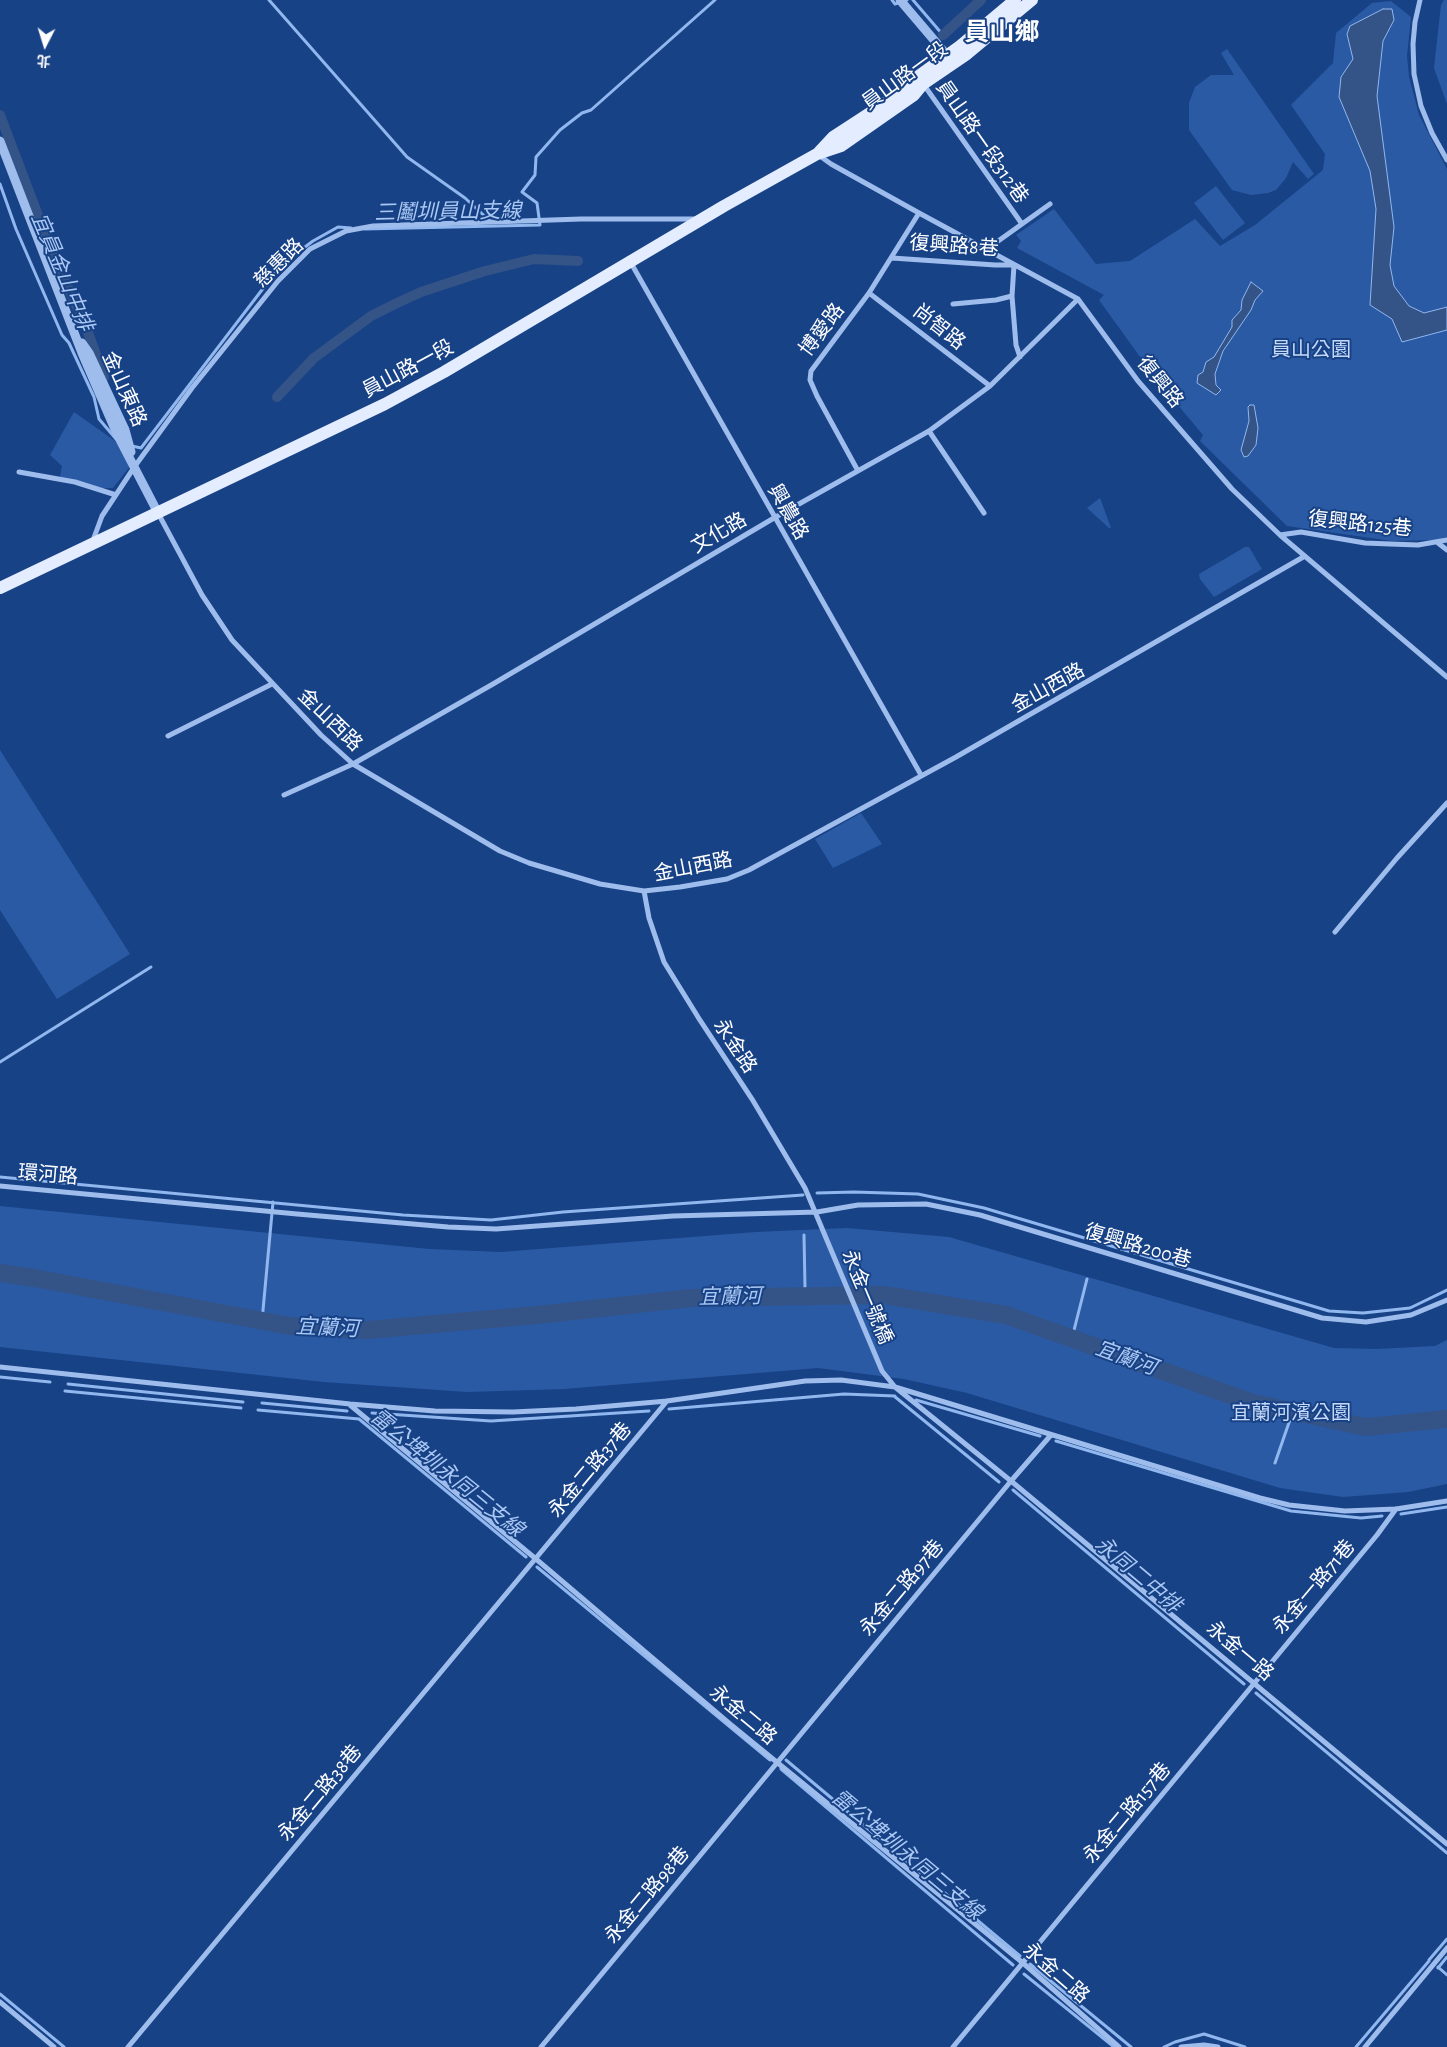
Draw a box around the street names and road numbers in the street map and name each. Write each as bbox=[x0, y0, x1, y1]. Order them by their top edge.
street label: 員山路一段 bbox=[857, 37, 953, 115]
street label: 員山路一段312巷 bbox=[931, 76, 1033, 208]
street label: 復興路8巷 bbox=[909, 231, 999, 261]
street label: 慈惠路 bbox=[249, 233, 309, 293]
street label: 博愛路 bbox=[794, 299, 850, 361]
street label: 尚智路 bbox=[908, 299, 970, 355]
street label: 員山路一段 bbox=[358, 335, 458, 403]
street label: 金山東路 bbox=[97, 348, 151, 430]
street label: 復興路 bbox=[1132, 351, 1188, 413]
street label: 興農路 bbox=[763, 480, 813, 544]
street label: 復興路125巷 bbox=[1307, 507, 1413, 541]
street label: 文化路 bbox=[687, 508, 751, 558]
street label: 金山西路 bbox=[1007, 658, 1089, 718]
street label: 金山西路 bbox=[293, 684, 367, 756]
street label: 金山西路 bbox=[651, 848, 735, 886]
street label: 永金路 bbox=[708, 1014, 762, 1078]
street label: 環河路 bbox=[17, 1160, 79, 1190]
street label: 復興路200巷 bbox=[1082, 1219, 1194, 1273]
street label: 永金一號橋 bbox=[836, 1246, 898, 1348]
street label: 永金二路37巷 bbox=[543, 1418, 637, 1522]
street label: 永金二路97巷 bbox=[855, 1535, 949, 1641]
street label: 永金一路71巷 bbox=[1268, 1535, 1360, 1639]
street label: 永金一路 bbox=[1202, 1616, 1278, 1686]
street label: 永金二路 bbox=[705, 1680, 781, 1750]
street label: 永金二路38巷 bbox=[273, 1740, 367, 1846]
street label: 永金二路157巷 bbox=[1078, 1758, 1176, 1868]
street label: 永金二路98巷 bbox=[600, 1842, 694, 1948]
street label: 永金二路 bbox=[1018, 1938, 1094, 2008]

